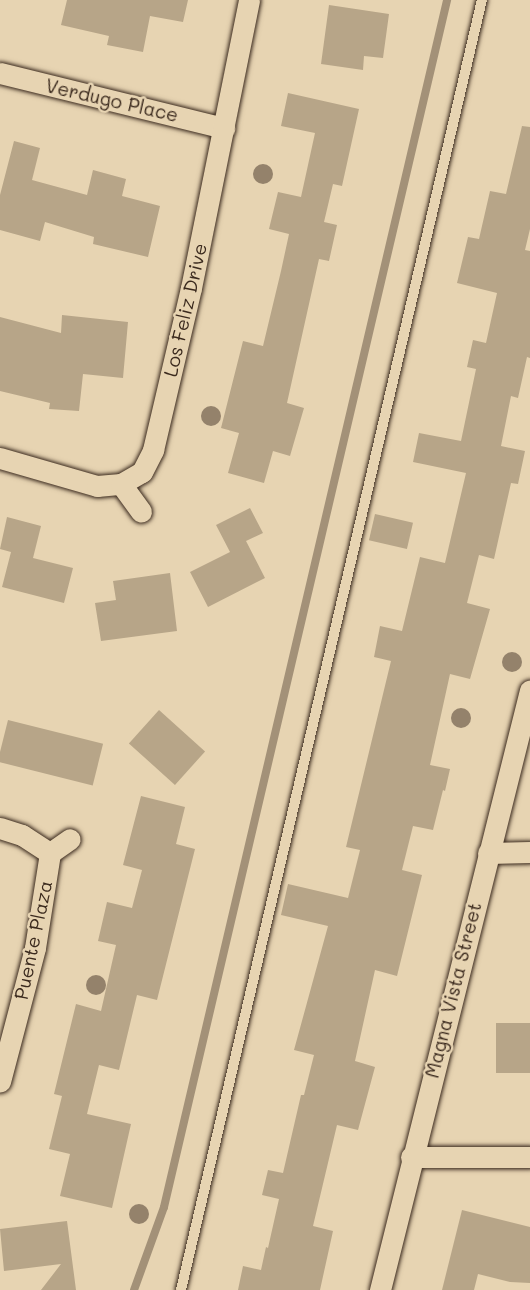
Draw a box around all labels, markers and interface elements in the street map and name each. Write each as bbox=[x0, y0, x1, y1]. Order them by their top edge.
street label: Verdugo Place bbox=[43, 74, 181, 126]
street label: Los Feliz Drive bbox=[159, 241, 211, 379]
street label: Puente Plaza bbox=[9, 878, 57, 1002]
street label: Magna Vista Street bbox=[420, 900, 486, 1080]

